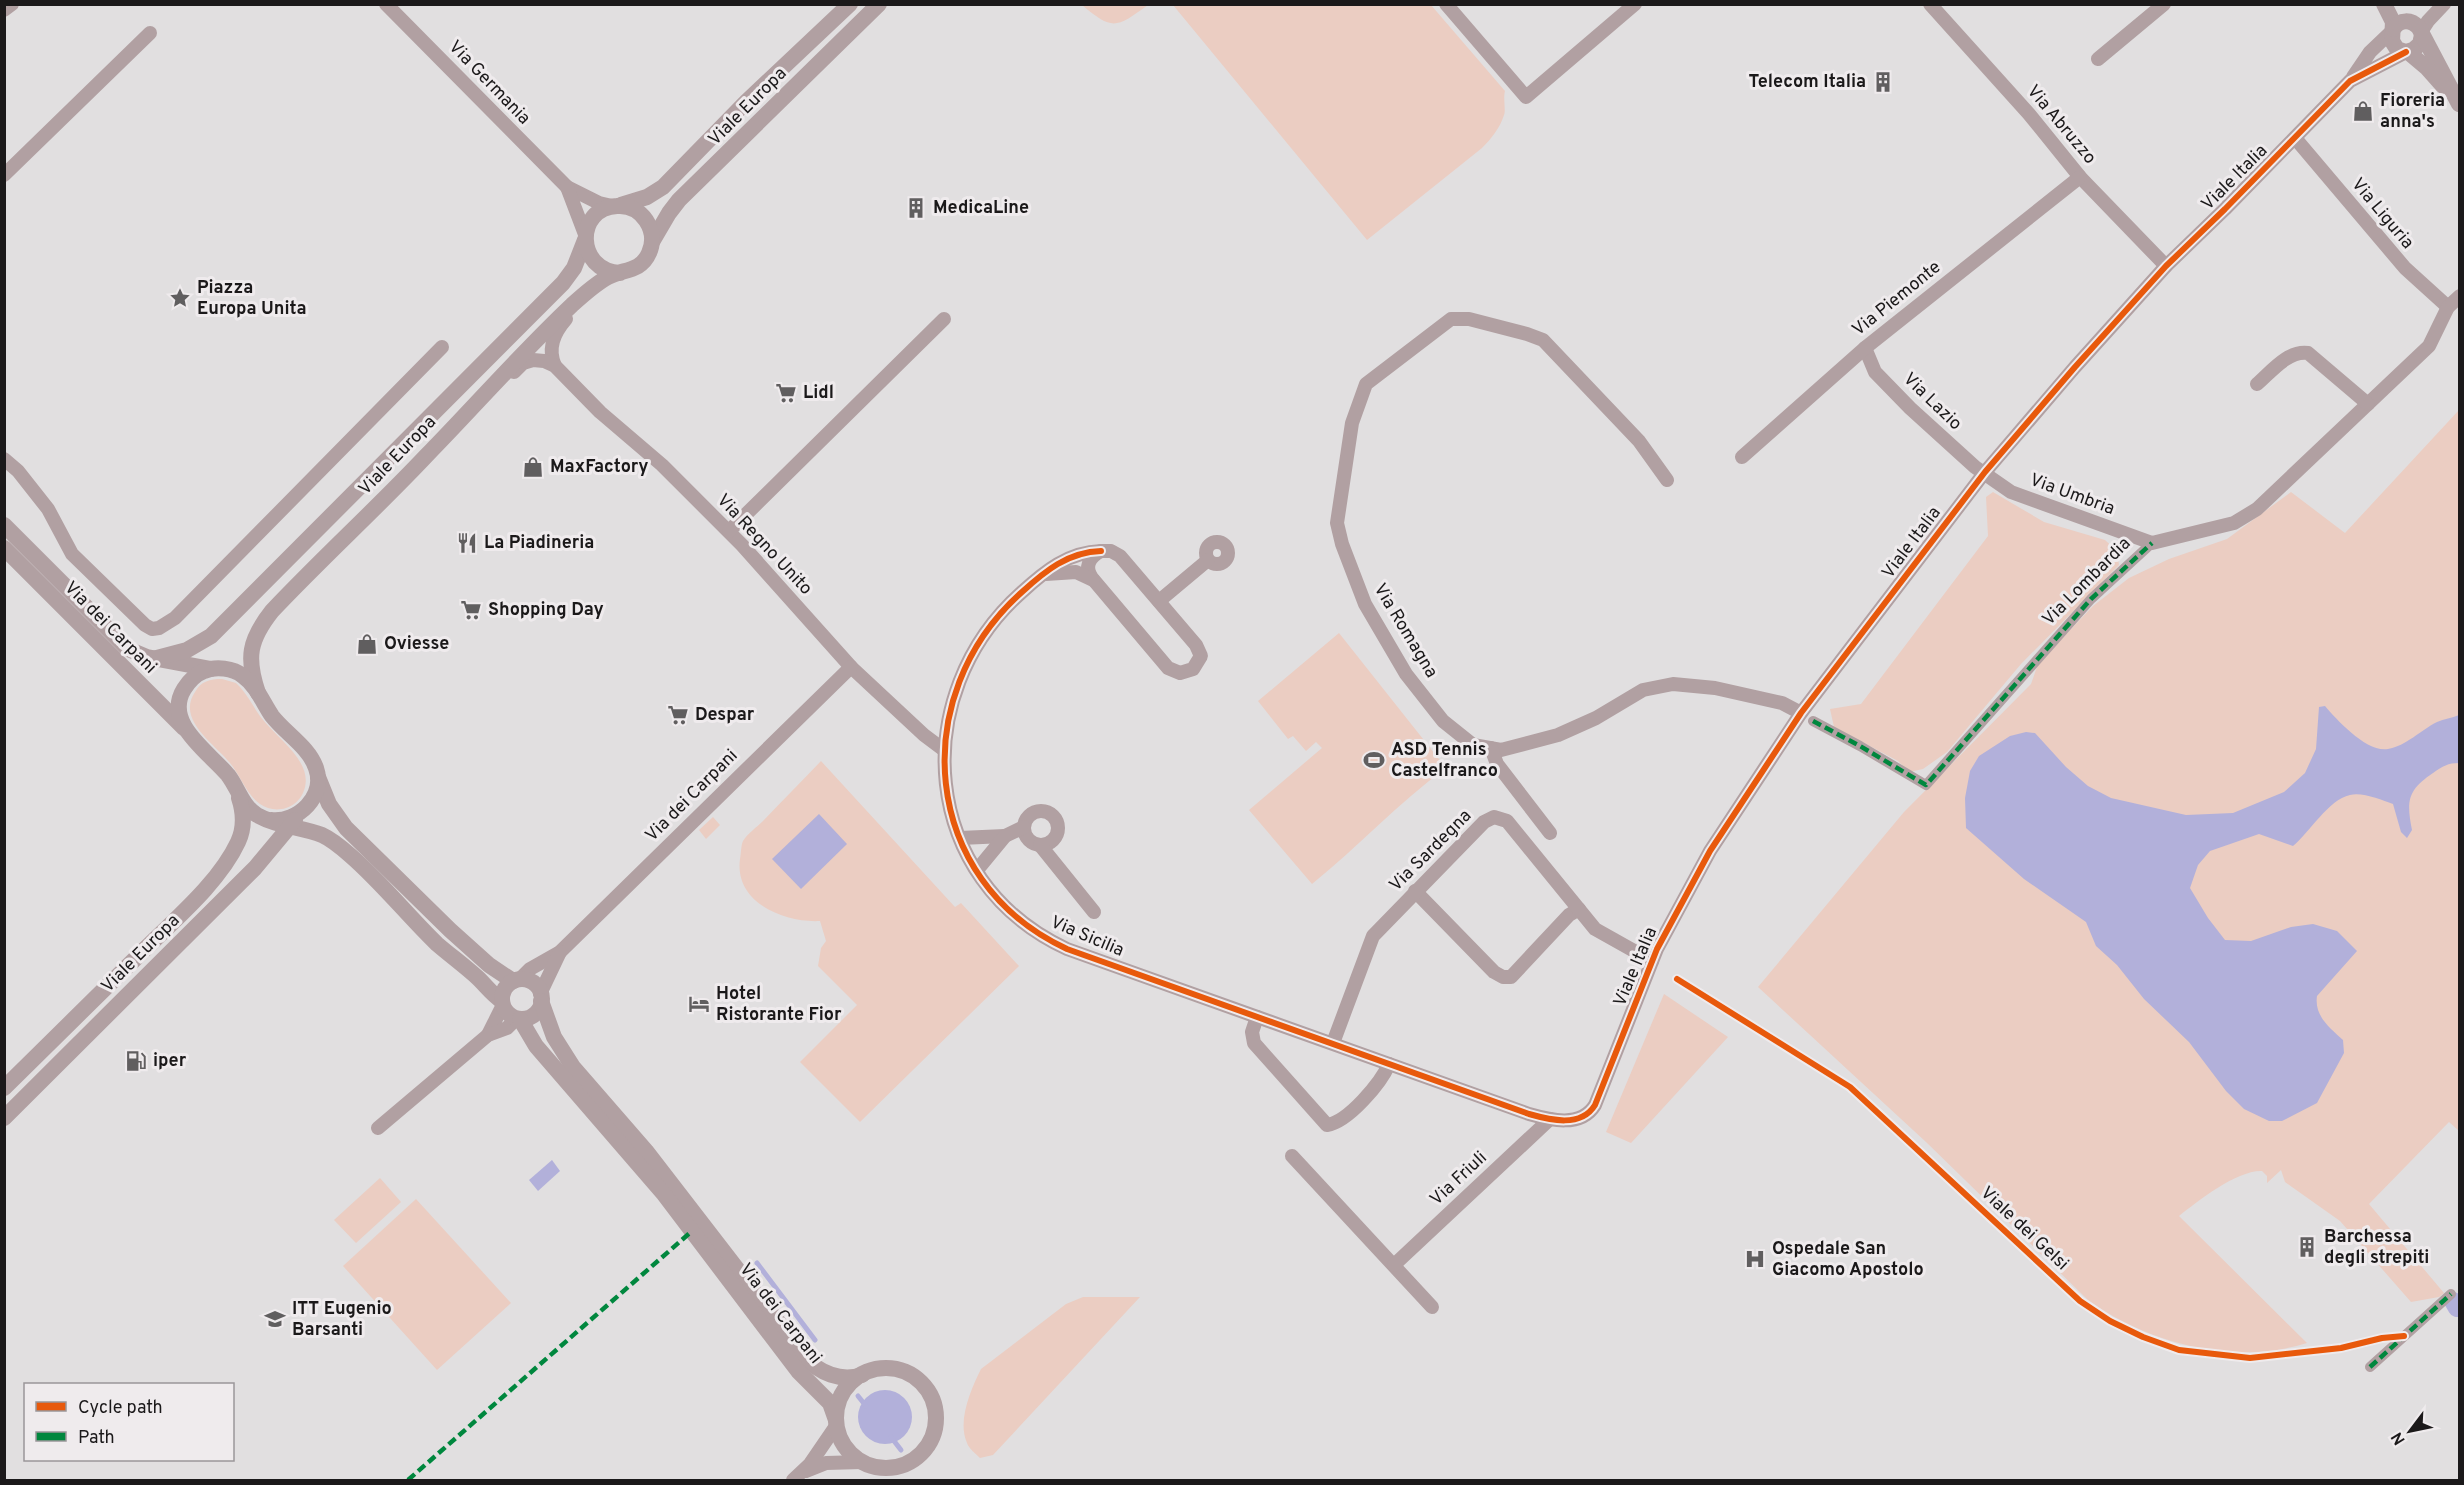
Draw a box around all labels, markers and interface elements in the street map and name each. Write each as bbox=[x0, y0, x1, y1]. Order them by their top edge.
street label: Via Germania bbox=[443, 36, 535, 130]
street label: Viale Europa bbox=[704, 63, 792, 151]
building icon: Telecom Italia bbox=[1871, 70, 1895, 94]
place label: Telecom Italia bbox=[1748, 71, 1866, 94]
street label: Via Abruzzo bbox=[2021, 81, 2101, 169]
place label: Fioreria anna's bbox=[2380, 90, 2445, 134]
shop icon: Fioreria anna's bbox=[2351, 99, 2375, 123]
street label: Viale Italia bbox=[2197, 140, 2273, 216]
street label: Via Liguria bbox=[2346, 174, 2418, 254]
building icon: MedicaLine bbox=[904, 196, 928, 220]
place label: MedicaLine bbox=[933, 197, 1029, 220]
street label: Via Piemonte bbox=[1848, 256, 1946, 342]
place label: Piazza Europa Unita bbox=[197, 277, 307, 321]
place icon: Piazza Europa Unita bbox=[168, 286, 192, 310]
street label: Via Lazio bbox=[1898, 368, 1966, 436]
supermarket icon: Lidl bbox=[774, 381, 798, 405]
place label: Lidl bbox=[803, 382, 834, 405]
street label: Viale Europa bbox=[354, 411, 442, 501]
shop icon: MaxFactory bbox=[521, 455, 545, 479]
place label: MaxFactory bbox=[550, 456, 649, 479]
street label: Via Umbria bbox=[2026, 469, 2118, 521]
street label: Via Regno Unito bbox=[711, 490, 817, 600]
street label: Viale Italia bbox=[1877, 502, 1947, 584]
restaurant icon: La Piadineria bbox=[455, 531, 479, 555]
place label: La Piadineria bbox=[484, 532, 594, 555]
street label: Via Lombardia bbox=[2038, 533, 2136, 631]
street label: Via dei Carpani bbox=[59, 577, 161, 679]
street label: Via Romagna bbox=[1368, 579, 1442, 683]
supermarket icon: Shopping Day bbox=[459, 598, 483, 622]
place label: Shopping Day bbox=[488, 599, 604, 622]
shop icon: Oviesse bbox=[355, 632, 379, 656]
place label: Oviesse bbox=[384, 633, 449, 656]
supermarket icon: Despar bbox=[666, 703, 690, 727]
place label: Despar bbox=[695, 704, 755, 727]
place label: ASD Tennis Castelfranco bbox=[1391, 739, 1498, 783]
street label: Via dei Carpani bbox=[641, 745, 743, 847]
sports icon: ASD Tennis Castelfranco bbox=[1362, 748, 1386, 772]
street label: Via Sardegna bbox=[1385, 805, 1477, 897]
street label: Viale Europa bbox=[97, 910, 185, 998]
street label: Via Sicilia bbox=[1047, 911, 1127, 963]
street label: Viale Italia bbox=[1609, 924, 1663, 1010]
place label: Hotel Ristorante Fior bbox=[716, 983, 842, 1027]
hotel icon: Hotel Ristorante Fior bbox=[687, 992, 711, 1016]
fuel station icon: iper bbox=[124, 1049, 148, 1073]
place label: iper bbox=[153, 1050, 187, 1073]
street label: Via Friuli bbox=[1426, 1147, 1492, 1211]
street label: Viale dei Gelsi bbox=[1975, 1182, 2073, 1276]
place label: Barchessa degli strepiti bbox=[2324, 1226, 2429, 1270]
building icon: Barchessa degli strepiti bbox=[2295, 1235, 2319, 1259]
place label: Ospedale San Giacomo Apostolo bbox=[1772, 1238, 1924, 1282]
hospital icon: Ospedale San Giacomo Apostolo bbox=[1743, 1247, 1767, 1271]
street label: Via dei Carpani bbox=[733, 1259, 827, 1369]
place label: ITT Eugenio Barsanti bbox=[292, 1298, 392, 1342]
school or university icon: ITT Eugenio Barsanti bbox=[263, 1307, 287, 1331]
legend bbox=[24, 1383, 234, 1461]
text: Cycle path bbox=[78, 1397, 163, 1420]
north arrow bbox=[2380, 1401, 2440, 1461]
text: Path bbox=[78, 1427, 115, 1450]
text: N bbox=[2387, 1428, 2411, 1448]

